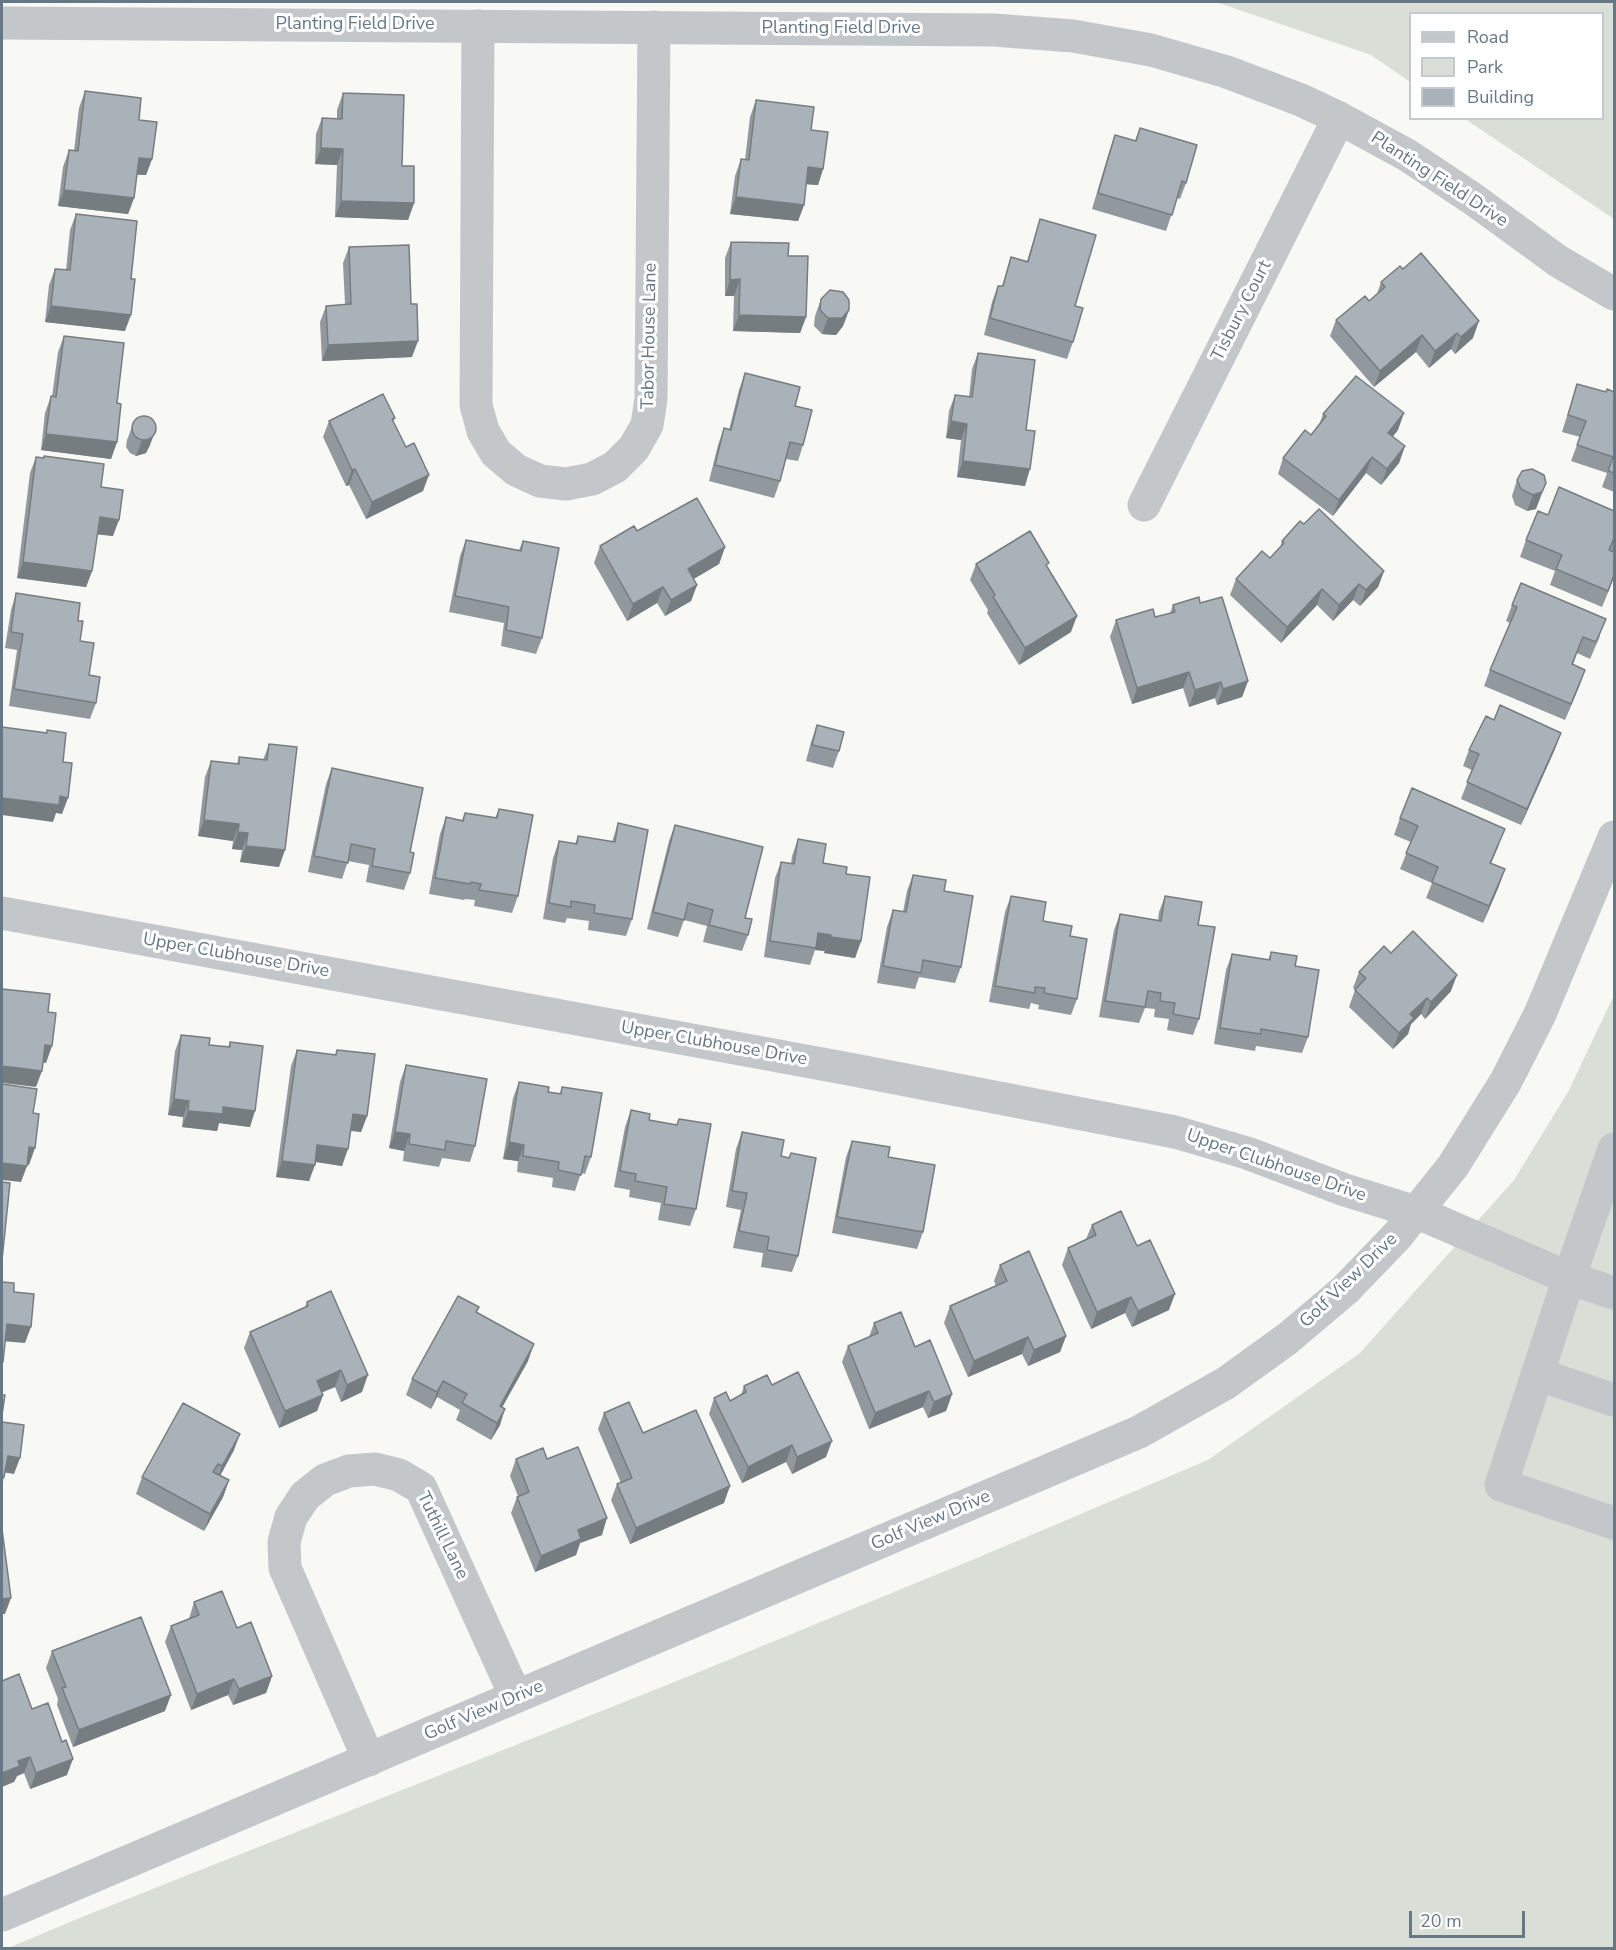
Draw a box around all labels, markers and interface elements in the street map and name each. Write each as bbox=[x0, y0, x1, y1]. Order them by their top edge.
legend bbox=[1409, 12, 1604, 120]
street label: Planting Field Drive bbox=[275, 14, 435, 36]
street label: Planting Field Drive bbox=[761, 18, 921, 40]
text: Road bbox=[1467, 25, 1509, 49]
text: Park bbox=[1467, 55, 1503, 79]
text: Building bbox=[1467, 85, 1534, 109]
street label: Planting Field Drive bbox=[1366, 128, 1512, 232]
street label: Tisbury Court bbox=[1207, 257, 1277, 365]
street label: Tabor House Lane bbox=[638, 263, 662, 409]
street label: Upper Clubhouse Drive bbox=[141, 929, 331, 983]
street label: Upper Clubhouse Drive bbox=[619, 1017, 809, 1071]
street label: Upper Clubhouse Drive bbox=[1183, 1125, 1369, 1207]
street label: Golf View Drive bbox=[1296, 1229, 1402, 1333]
street label: Golf View Drive bbox=[868, 1486, 994, 1556]
street label: Tuthill Lane bbox=[412, 1489, 472, 1583]
street label: Golf View Drive bbox=[421, 1676, 547, 1746]
scale bar bbox=[1412, 1899, 1528, 1937]
text: 20 m bbox=[1420, 1909, 1462, 1933]

